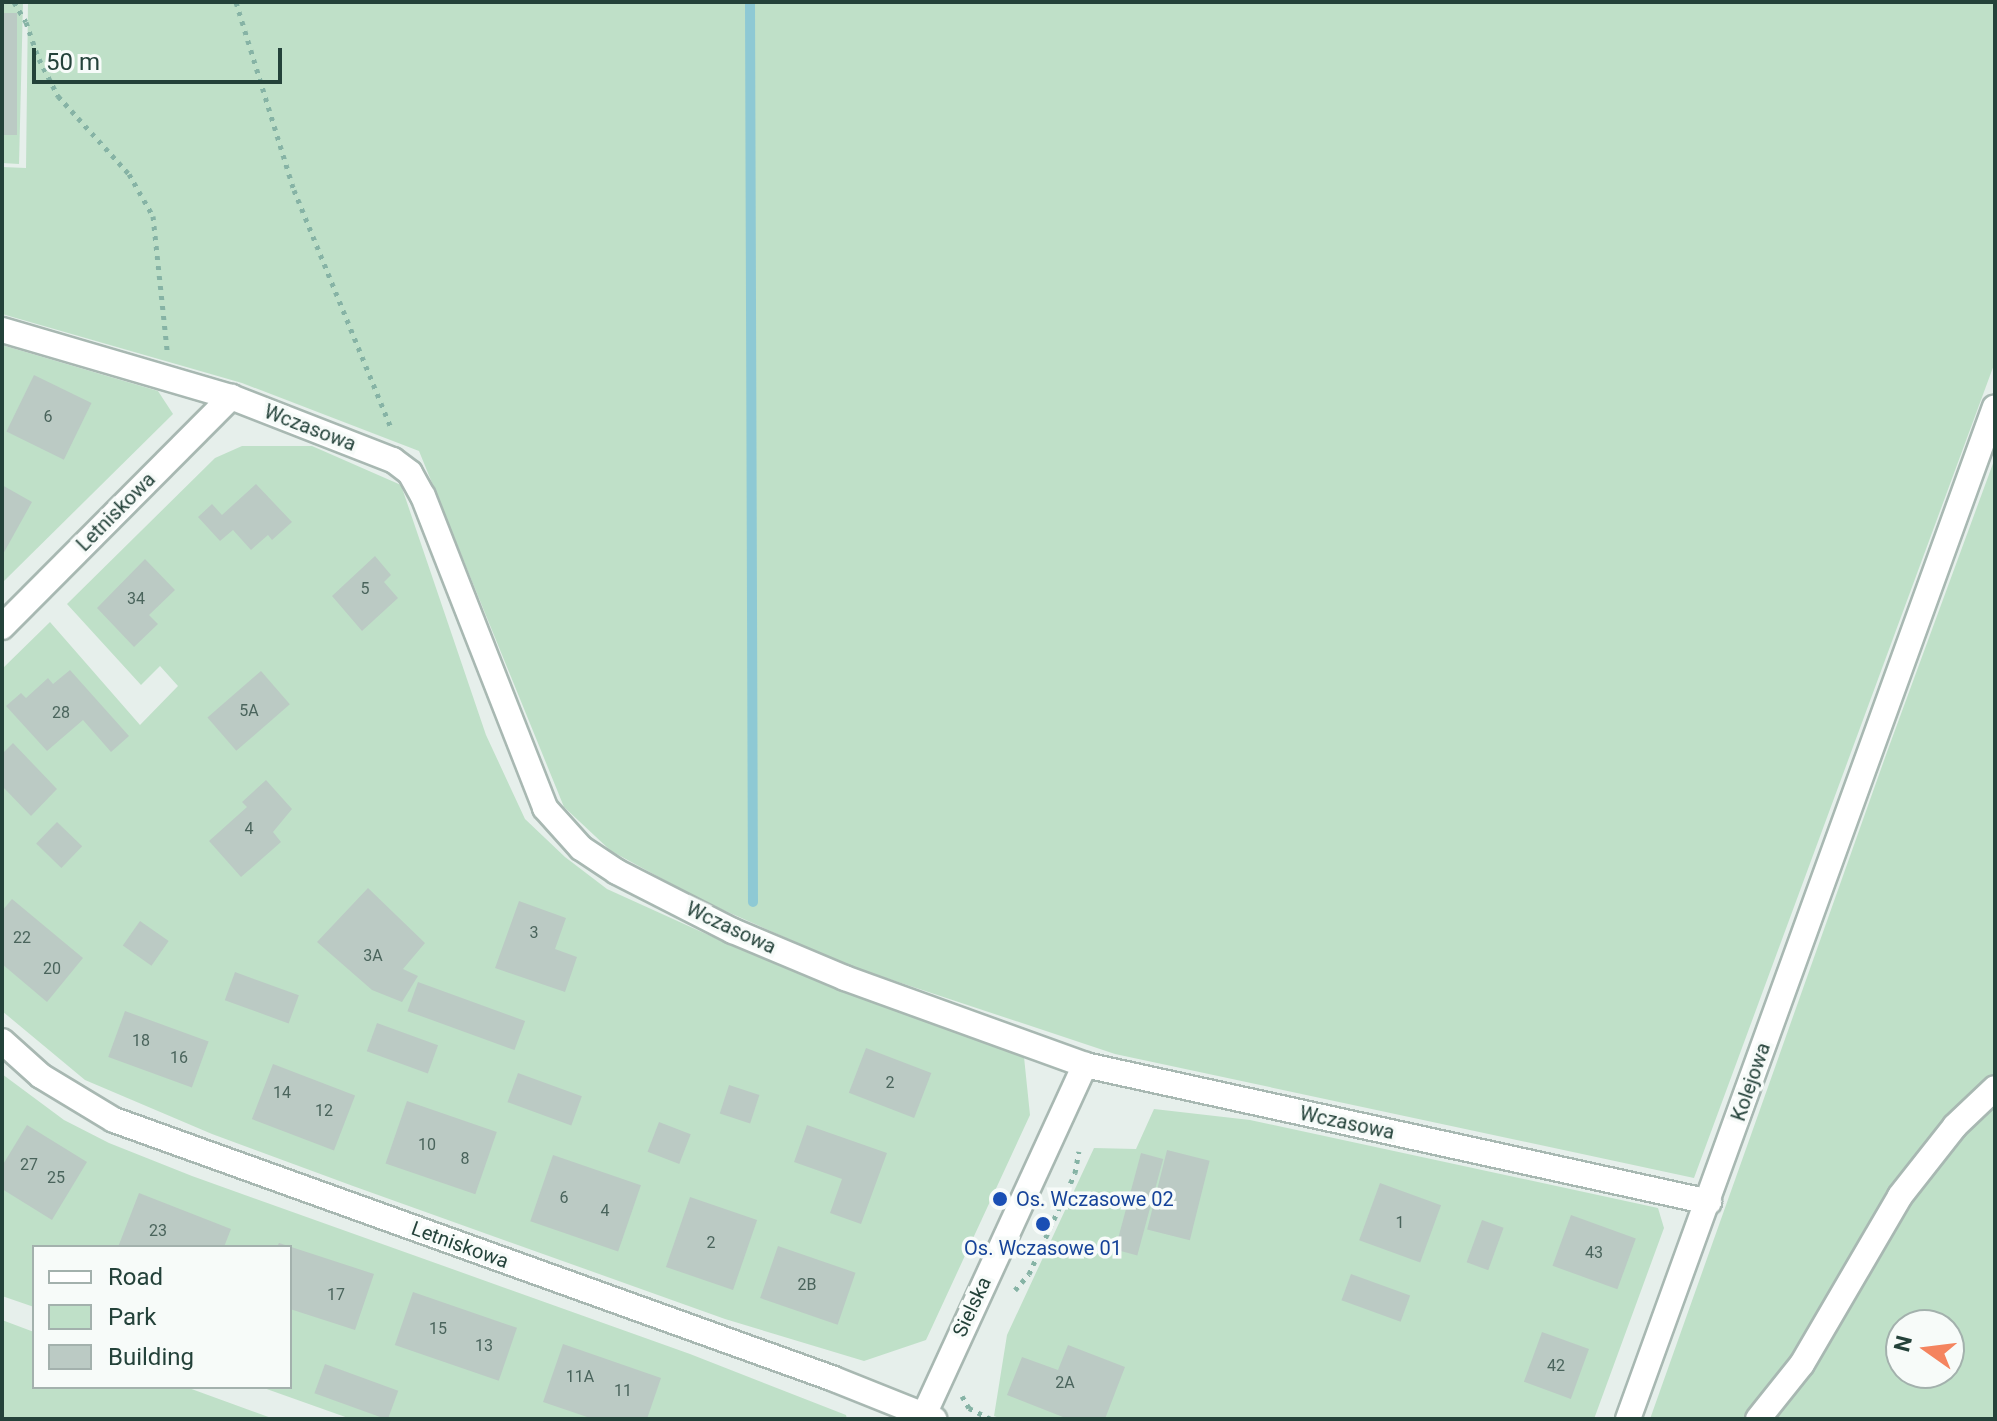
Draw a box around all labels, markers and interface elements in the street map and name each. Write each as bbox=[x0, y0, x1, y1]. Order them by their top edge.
scale bar bbox=[36, 32, 286, 82]
text: 50 m bbox=[46, 48, 100, 76]
street label: Wczasowa bbox=[261, 400, 359, 456]
house number: 6 bbox=[44, 407, 52, 427]
street label: Letniskowa bbox=[72, 468, 160, 556]
house number: 5 bbox=[361, 579, 369, 599]
house number: 34 bbox=[127, 589, 145, 609]
house number: 5A bbox=[239, 701, 259, 721]
house number: 28 bbox=[52, 703, 70, 723]
house number: 4 bbox=[245, 819, 253, 839]
street label: Wczasowa bbox=[682, 897, 780, 959]
house number: 3 bbox=[530, 923, 538, 943]
house number: 22 bbox=[13, 928, 31, 948]
house number: 3A bbox=[363, 946, 383, 966]
house number: 20 bbox=[43, 959, 61, 979]
house number: 18 bbox=[132, 1031, 150, 1051]
street label: Kolejowa bbox=[1726, 1040, 1776, 1124]
house number: 16 bbox=[170, 1048, 188, 1068]
house number: 2 bbox=[886, 1073, 894, 1093]
house number: 14 bbox=[273, 1083, 291, 1103]
house number: 12 bbox=[315, 1101, 333, 1121]
street label: Wczasowa bbox=[1297, 1101, 1397, 1145]
house number: 10 bbox=[418, 1135, 436, 1155]
house number: 8 bbox=[461, 1149, 469, 1169]
house number: 27 bbox=[20, 1155, 38, 1175]
house number: 25 bbox=[47, 1168, 65, 1188]
place label: Os. Wczasowe 02 bbox=[1016, 1187, 1174, 1211]
house number: 6 bbox=[560, 1188, 568, 1208]
marker: Os. Wczasowe 02 bbox=[991, 1190, 1009, 1208]
house number: 4 bbox=[601, 1201, 609, 1221]
house number: 1 bbox=[1396, 1213, 1404, 1233]
marker: Os. Wczasowe 01 bbox=[1034, 1215, 1052, 1233]
street label: Letniskowa bbox=[408, 1216, 512, 1274]
house number: 23 bbox=[149, 1221, 167, 1241]
house number: 2 bbox=[707, 1233, 715, 1253]
place label: Os. Wczasowe 01 bbox=[964, 1236, 1122, 1260]
house number: 43 bbox=[1585, 1243, 1603, 1263]
legend bbox=[32, 1245, 292, 1389]
text: Road bbox=[108, 1263, 163, 1291]
street label: Sielska bbox=[948, 1273, 996, 1341]
house number: 2B bbox=[798, 1275, 816, 1295]
house number: 17 bbox=[327, 1285, 345, 1305]
text: Park bbox=[108, 1303, 156, 1331]
north arrow bbox=[1885, 1309, 1965, 1389]
house number: 15 bbox=[429, 1319, 447, 1339]
text: N bbox=[1889, 1333, 1917, 1354]
house number: 13 bbox=[475, 1336, 493, 1356]
text: Building bbox=[108, 1343, 194, 1371]
house number: 42 bbox=[1547, 1356, 1565, 1376]
house number: 11A bbox=[566, 1367, 594, 1387]
house number: 2A bbox=[1055, 1373, 1075, 1393]
house number: 11 bbox=[614, 1381, 632, 1401]

